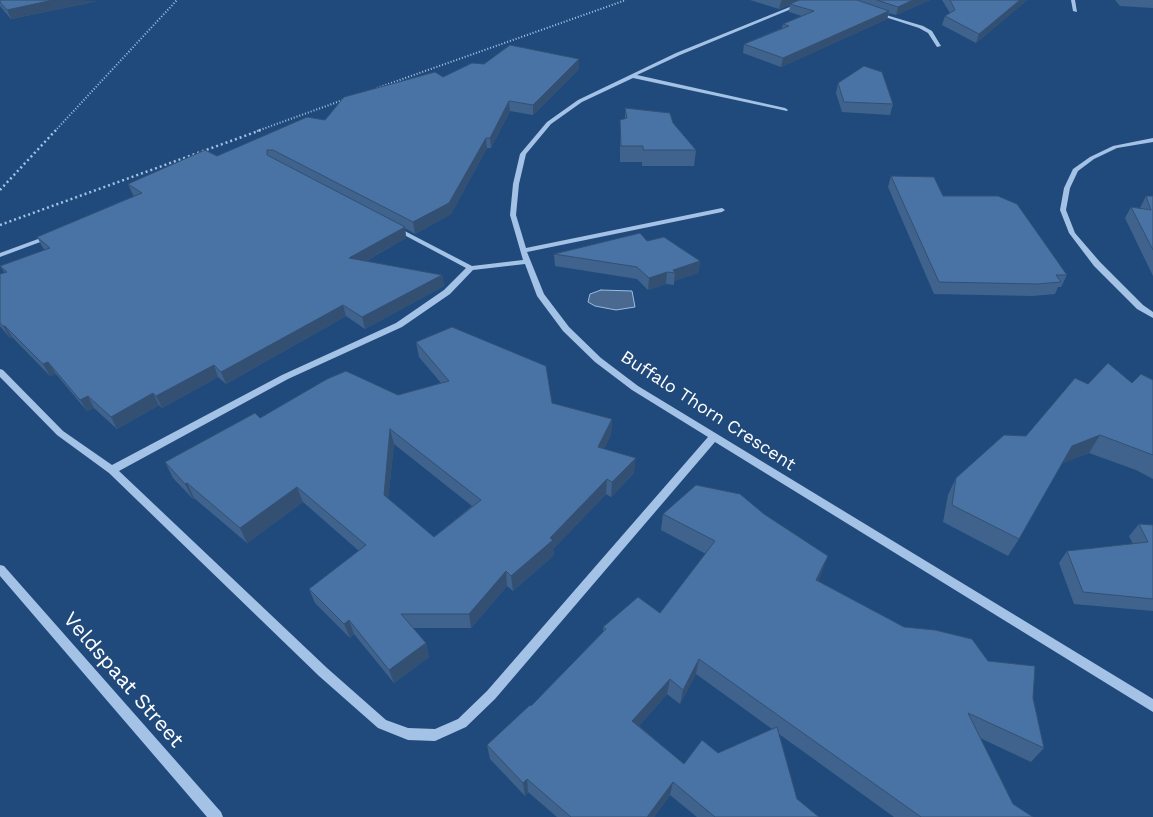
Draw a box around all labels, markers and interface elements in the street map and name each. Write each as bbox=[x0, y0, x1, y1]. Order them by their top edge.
street label: Buffalo Thorn Crescent bbox=[616, 346, 800, 476]
street label: Veldspaat Street bbox=[57, 607, 189, 753]

